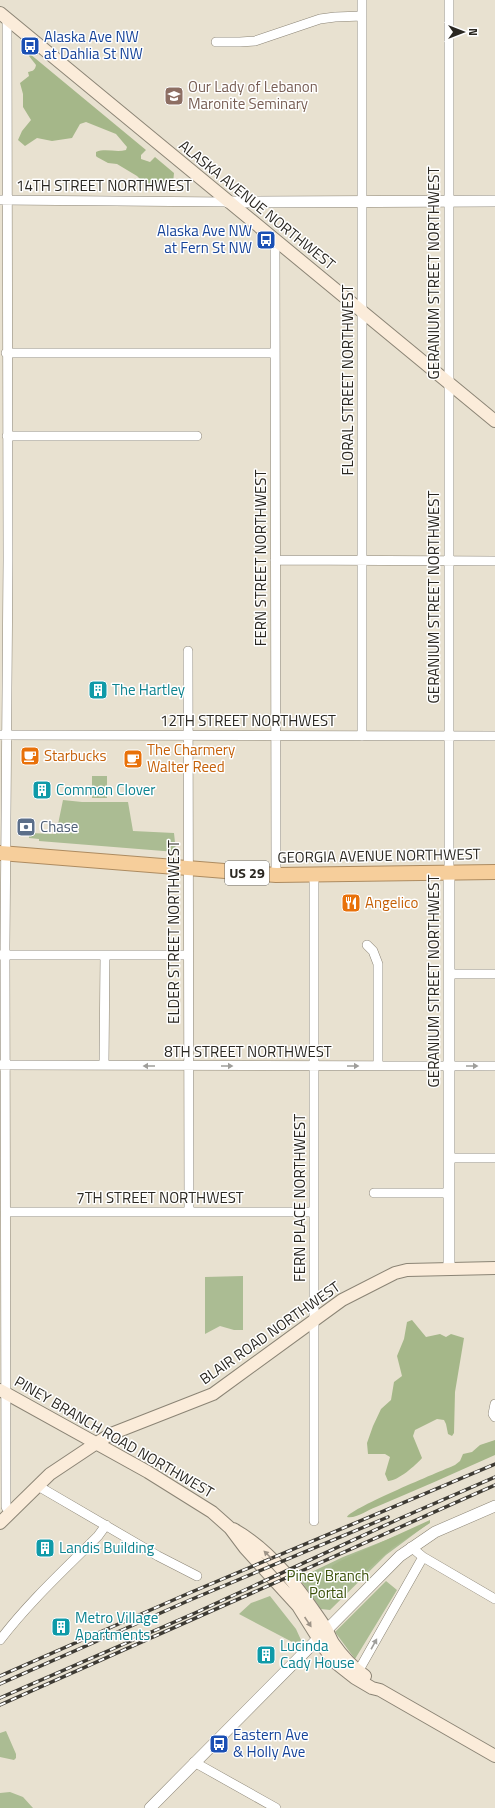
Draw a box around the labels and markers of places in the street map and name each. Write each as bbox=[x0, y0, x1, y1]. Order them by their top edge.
place label: Alaska Ave NW at Dahlia St NW bbox=[44, 25, 143, 65]
bus stop icon: Alaska Ave NW at Dahlia St NW bbox=[19, 35, 41, 57]
place label: Our Lady of Lebanon Maronite Seminary bbox=[188, 75, 318, 115]
school or university icon: Our Lady of Lebanon Maronite Seminary bbox=[163, 85, 185, 107]
place label: Alaska Ave NW at Fern St NW bbox=[157, 219, 252, 259]
bus stop icon: Alaska Ave NW at Fern St NW bbox=[255, 229, 277, 251]
place label: The Hartley bbox=[112, 678, 185, 701]
building icon: The Hartley bbox=[87, 679, 109, 701]
place label: The Charmery Walter Reed bbox=[147, 738, 235, 778]
place label: Starbucks bbox=[44, 744, 107, 767]
cafe icon: Starbucks bbox=[19, 745, 41, 767]
cafe icon: The Charmery Walter Reed bbox=[122, 748, 144, 770]
place label: Common Clover bbox=[56, 778, 156, 801]
building icon: Common Clover bbox=[31, 779, 53, 801]
place label: Chase bbox=[40, 815, 78, 838]
bank icon: Chase bbox=[15, 816, 37, 838]
place label: Angelico bbox=[365, 891, 418, 914]
restaurant icon: Angelico bbox=[340, 892, 362, 914]
place label: Landis Building bbox=[59, 1536, 154, 1559]
building icon: Landis Building bbox=[34, 1537, 56, 1559]
place label: Metro Village Apartments bbox=[75, 1606, 158, 1646]
building icon: Metro Village Apartments bbox=[50, 1616, 72, 1638]
place label: Lucinda Cady House bbox=[280, 1634, 355, 1674]
building icon: Lucinda Cady House bbox=[255, 1644, 277, 1666]
place label: Eastern Ave & Holly Ave bbox=[233, 1723, 309, 1763]
bus stop icon: Eastern Ave & Holly Ave bbox=[208, 1733, 230, 1755]

